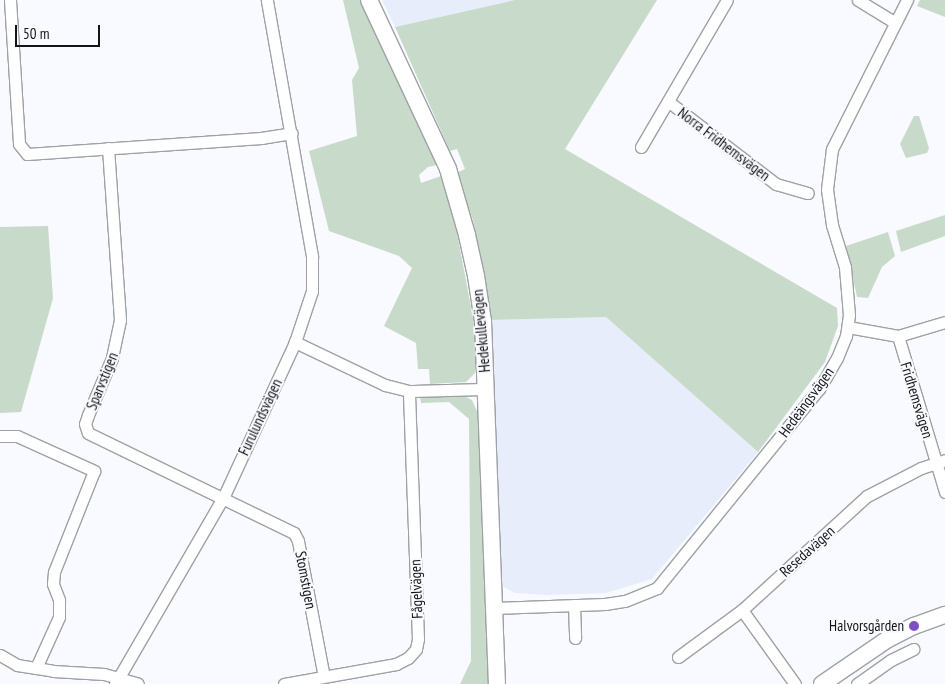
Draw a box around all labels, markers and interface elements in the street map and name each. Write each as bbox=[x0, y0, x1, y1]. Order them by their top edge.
scale bar bbox=[18, 15, 102, 47]
text: 50 m bbox=[23, 24, 49, 43]
street label: Norra Fridhemsvägen bbox=[674, 103, 774, 185]
street label: Hedekullevägen bbox=[468, 289, 494, 373]
street label: Sparvstigen bbox=[82, 350, 122, 412]
street label: Fridhemsvägen bbox=[897, 360, 937, 440]
street label: Hedeängsvägen bbox=[775, 363, 837, 441]
street label: Furulundsvägen bbox=[234, 376, 286, 458]
street label: Resedavägen bbox=[776, 522, 838, 580]
street label: Stomstigen bbox=[292, 550, 320, 610]
street label: Fågelvägen bbox=[406, 559, 426, 619]
place label: Halvorsgården bbox=[829, 617, 904, 635]
marker: Halvorsgården bbox=[908, 620, 920, 632]

